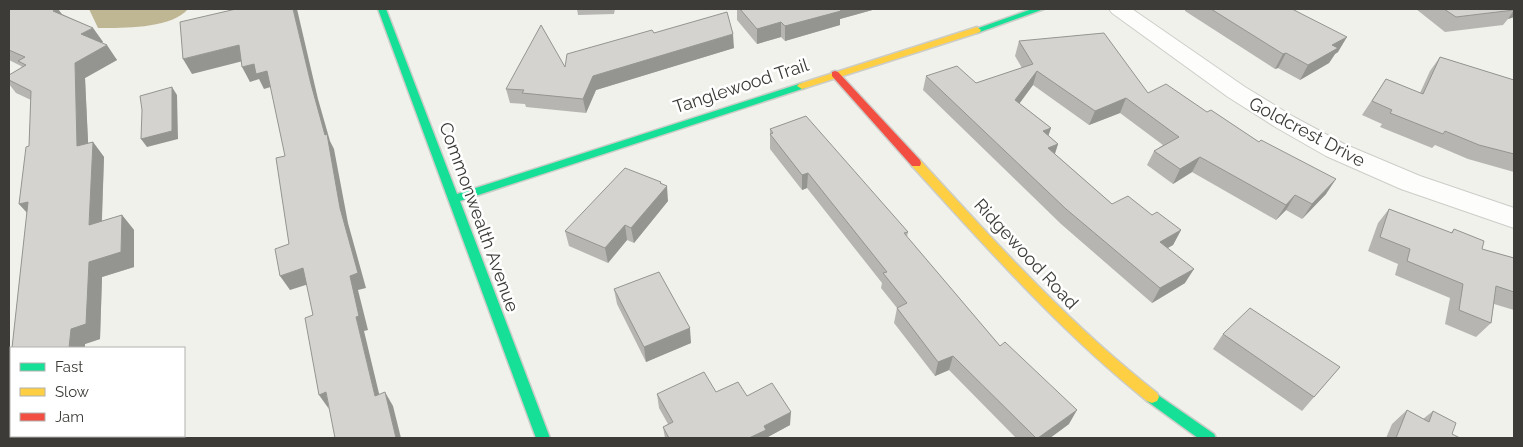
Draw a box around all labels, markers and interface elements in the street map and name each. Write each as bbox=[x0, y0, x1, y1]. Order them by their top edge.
street label: Tanglewood Trail bbox=[671, 54, 811, 117]
street label: Goldcrest Drive bbox=[1246, 92, 1369, 171]
street label: Commonwealth Avenue bbox=[435, 119, 524, 315]
street label: Ridgewood Road bbox=[970, 194, 1083, 313]
legend bbox=[10, 347, 185, 437]
text: Fast bbox=[55, 358, 83, 376]
text: Slow bbox=[55, 383, 89, 401]
text: Jam bbox=[55, 408, 84, 426]

